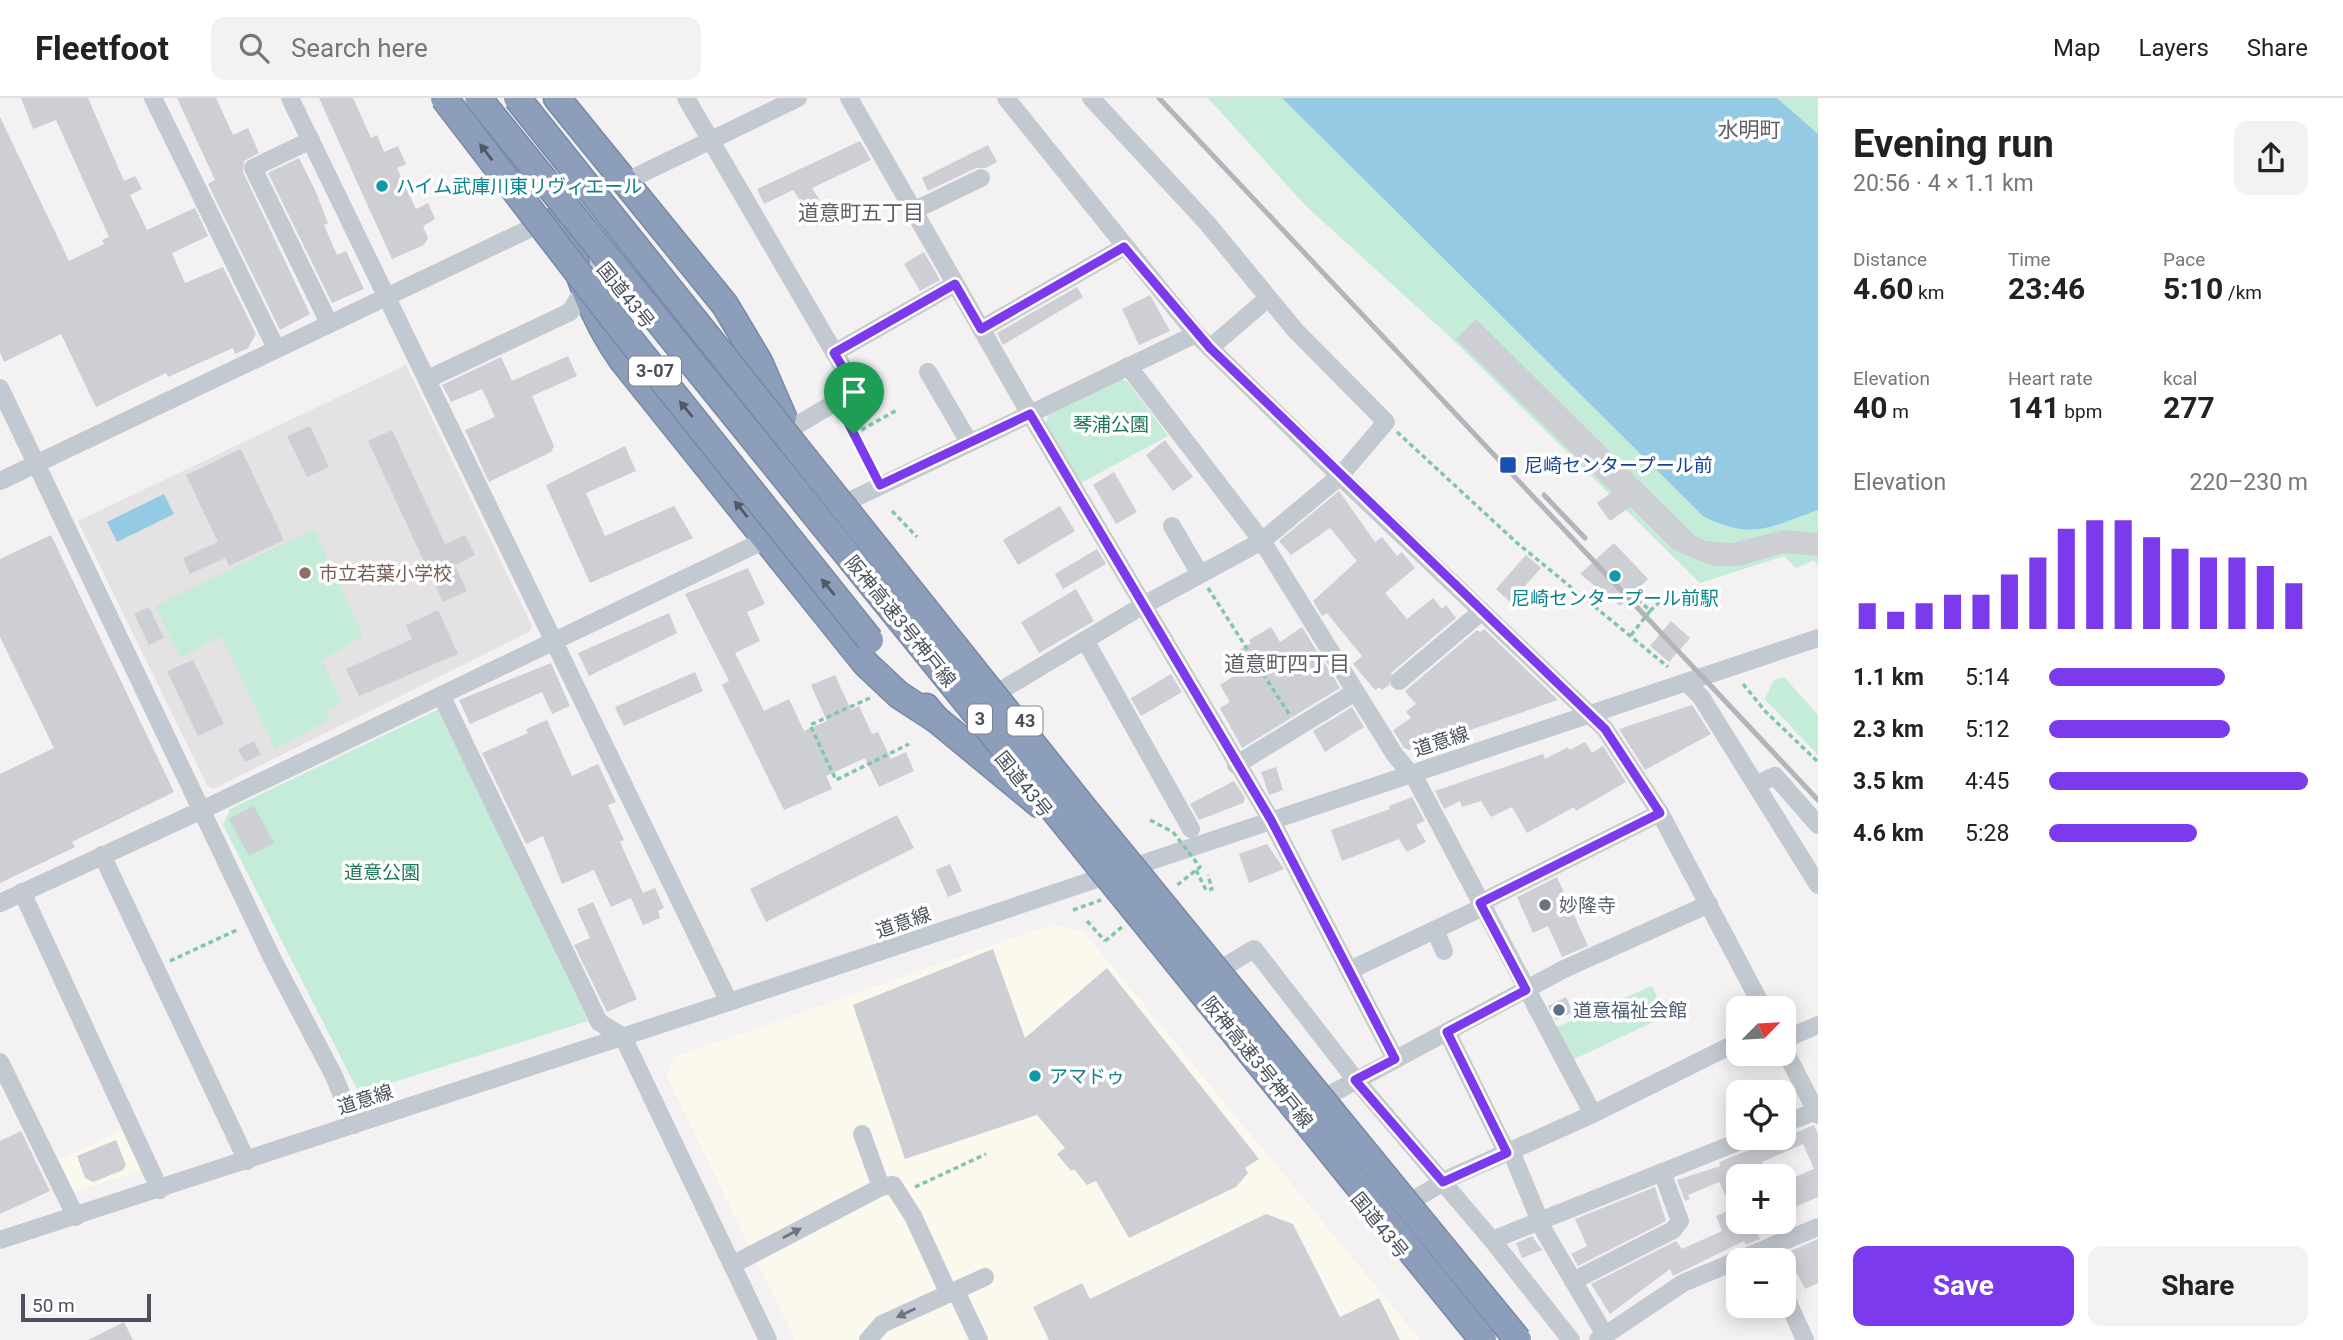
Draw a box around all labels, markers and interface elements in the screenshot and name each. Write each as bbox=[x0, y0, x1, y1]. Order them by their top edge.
search box bbox=[211, 17, 701, 80]
text: Fleetfoot bbox=[35, 29, 169, 68]
icon: search bbox=[235, 29, 273, 67]
text: Search here bbox=[291, 33, 428, 63]
text: Map bbox=[2053, 34, 2101, 62]
text: Layers bbox=[2139, 34, 2209, 62]
text: Share bbox=[2247, 34, 2308, 62]
district label: 水明町 bbox=[1718, 118, 1781, 142]
button: share bbox=[2234, 121, 2308, 195]
text: Evening run bbox=[1853, 122, 2054, 166]
one-way arrow bbox=[480, 143, 494, 161]
text: 20:56 · 4 × 1.1 km bbox=[1853, 170, 2034, 197]
place label: ハイム武庫川東リヴィエール bbox=[396, 175, 642, 198]
marker: ハイム武庫川東リヴィエール bbox=[374, 178, 390, 194]
district label: 道意町五丁目 bbox=[798, 201, 924, 225]
text: Distance bbox=[1853, 248, 1927, 271]
text: Time bbox=[2008, 248, 2051, 271]
text: Pace bbox=[2163, 248, 2205, 271]
street label: 国道43号 bbox=[592, 258, 659, 333]
text: 4.60 bbox=[1853, 271, 1913, 306]
text: 23:46 bbox=[2008, 271, 2085, 306]
text: 5:10 bbox=[2163, 271, 2223, 306]
text: km bbox=[1913, 281, 1944, 304]
text: /km bbox=[2223, 281, 2262, 304]
road number: 3-07 bbox=[629, 356, 681, 386]
pin bbox=[824, 362, 884, 434]
text: Elevation bbox=[1853, 367, 1930, 390]
text: Heart rate bbox=[2008, 367, 2093, 390]
text: kcal bbox=[2163, 367, 2197, 390]
icon: arrive bbox=[835, 373, 873, 411]
text: 40 bbox=[1853, 390, 1887, 425]
text: 141 bbox=[2008, 390, 2060, 425]
text: 277 bbox=[2163, 390, 2215, 425]
text: m bbox=[1887, 400, 1909, 423]
text: bpm bbox=[2060, 400, 2102, 423]
one-way arrow bbox=[678, 401, 693, 419]
park label: 琴浦公園 bbox=[1073, 413, 1149, 436]
place label: 尼崎センタープール前 bbox=[1524, 454, 1713, 477]
marker: 尼崎センタープール前 bbox=[1498, 455, 1518, 475]
text: Elevation bbox=[1853, 469, 1946, 496]
text: 220–230 m bbox=[2189, 469, 2308, 496]
one-way arrow bbox=[733, 501, 748, 519]
street label: 阪神高速3号神戸線 bbox=[840, 551, 961, 692]
place label: 市立若葉小学校 bbox=[319, 562, 452, 585]
marker: 市立若葉小学校 bbox=[297, 565, 313, 581]
marker: 尼崎センタープール前駅 bbox=[1607, 568, 1623, 584]
one-way arrow bbox=[821, 578, 835, 596]
place label: 尼崎センタープール前駅 bbox=[1511, 587, 1719, 610]
district label: 道意町四丁目 bbox=[1224, 652, 1350, 676]
text: 1.1 km bbox=[1853, 664, 1924, 691]
text: 5:14 bbox=[1965, 664, 2009, 691]
road number: 3 bbox=[968, 704, 992, 734]
road number: 43 bbox=[1007, 706, 1042, 736]
text: 2.3 km bbox=[1853, 716, 1924, 743]
text: 5:12 bbox=[1965, 716, 2009, 743]
street label: 道意線 bbox=[1410, 722, 1472, 761]
street label: 国道43号 bbox=[990, 747, 1057, 822]
text: 3.5 km bbox=[1853, 768, 1924, 795]
text: 4:45 bbox=[1965, 768, 2009, 795]
text: 4.6 km bbox=[1853, 820, 1924, 847]
text: 5:28 bbox=[1965, 820, 2009, 847]
park label: 道意公園 bbox=[344, 861, 420, 884]
place label: 妙隆寺 bbox=[1559, 894, 1616, 917]
marker: 妙隆寺 bbox=[1537, 897, 1553, 913]
street label: 道意線 bbox=[872, 902, 934, 943]
street label: 阪神高速3号神戸線 bbox=[1197, 992, 1318, 1133]
north arrow bbox=[1726, 996, 1796, 1066]
map controls bbox=[1726, 996, 1796, 1318]
place label: 道意福祉会館 bbox=[1573, 999, 1687, 1022]
marker: 道意福祉会館 bbox=[1551, 1002, 1567, 1018]
place label: アマドゥ bbox=[1049, 1065, 1125, 1088]
marker: アマドゥ bbox=[1027, 1068, 1043, 1084]
street label: 道意線 bbox=[334, 1080, 396, 1119]
button: locate bbox=[1726, 1080, 1796, 1150]
button: + bbox=[1726, 1164, 1796, 1234]
street label: 国道43号 bbox=[1346, 1188, 1413, 1263]
one-way arrow bbox=[782, 1227, 802, 1239]
button: Save bbox=[1853, 1246, 2074, 1326]
button: Share bbox=[2088, 1246, 2308, 1326]
button: − bbox=[1726, 1248, 1796, 1318]
scale bar bbox=[21, 1291, 150, 1323]
text: 50 m bbox=[32, 1294, 75, 1317]
one-way arrow bbox=[896, 1307, 916, 1319]

